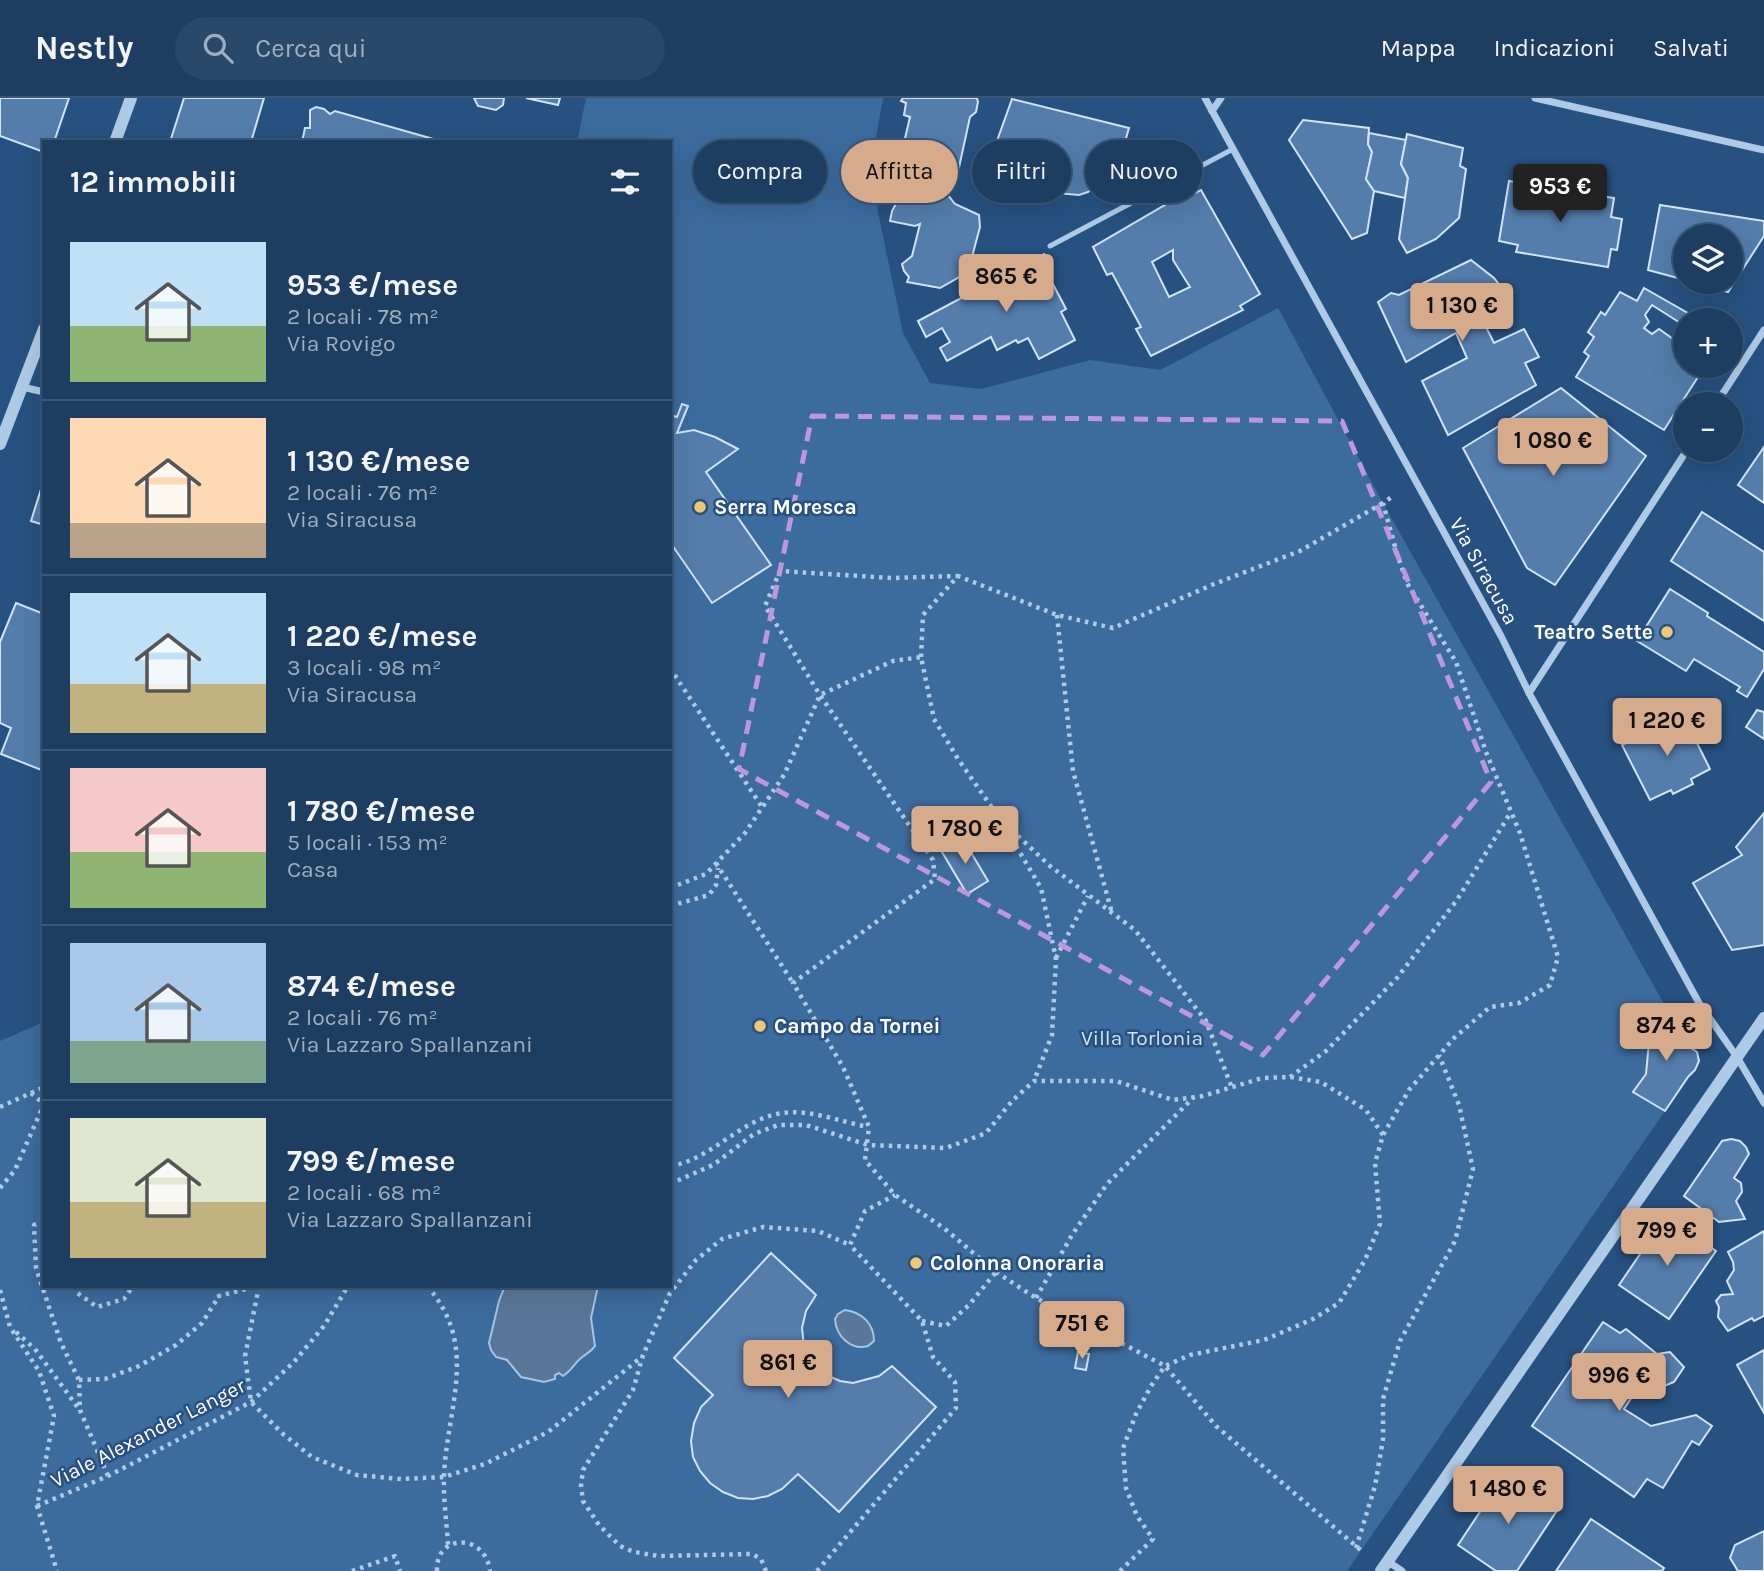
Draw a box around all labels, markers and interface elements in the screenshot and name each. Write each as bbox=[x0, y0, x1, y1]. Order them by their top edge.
search box bbox=[175, 17, 665, 80]
text: Nestly bbox=[35, 29, 133, 67]
icon: search bbox=[199, 29, 237, 67]
text: Cerca qui bbox=[255, 33, 367, 64]
text: Mappa bbox=[1381, 34, 1456, 62]
text: Indicazioni bbox=[1494, 34, 1615, 62]
text: Salvati bbox=[1653, 34, 1729, 62]
chip: Compra bbox=[693, 140, 827, 203]
chip: Affitta bbox=[841, 140, 958, 203]
chip: Filtri bbox=[972, 140, 1071, 203]
chip: Nuovo bbox=[1085, 140, 1202, 203]
icon: filters bbox=[606, 163, 644, 201]
text: 12 immobili bbox=[70, 164, 237, 200]
pin: 953 € bbox=[1511, 164, 1609, 224]
text: 953 € bbox=[1529, 173, 1591, 200]
map controls bbox=[1673, 224, 1743, 462]
button: layers bbox=[1673, 224, 1743, 294]
pin: 865 € bbox=[957, 254, 1055, 314]
text: 865 € bbox=[975, 263, 1037, 290]
text: 953 €/mese bbox=[287, 267, 458, 303]
icon: home bbox=[126, 270, 210, 354]
pin: 1 130 € bbox=[1397, 284, 1527, 343]
text: 1 130 € bbox=[1426, 292, 1498, 319]
text: 2 locali · 78 m² bbox=[287, 303, 439, 330]
button: + bbox=[1673, 308, 1743, 378]
text: Via Rovigo bbox=[287, 330, 396, 357]
button: − bbox=[1673, 392, 1743, 462]
pin: 1 080 € bbox=[1488, 418, 1618, 478]
text: 1 080 € bbox=[1514, 427, 1592, 454]
text: 1 130 €/mese bbox=[287, 443, 470, 479]
icon: home bbox=[126, 446, 210, 530]
text: 2 locali · 76 m² bbox=[287, 479, 438, 506]
place label: Serra Moresca bbox=[714, 495, 857, 519]
marker: Serra Moresca bbox=[692, 499, 708, 515]
text: Via Siracusa bbox=[287, 506, 417, 533]
street label: Via Siracusa bbox=[1445, 513, 1523, 629]
text: 1 220 €/mese bbox=[287, 618, 477, 654]
place label: Teatro Sette bbox=[1534, 620, 1653, 644]
icon: home bbox=[126, 621, 210, 705]
marker: Teatro Sette bbox=[1659, 624, 1675, 640]
text: 3 locali · 98 m² bbox=[287, 654, 442, 681]
text: Via Siracusa bbox=[287, 681, 417, 708]
pin: 1 220 € bbox=[1602, 698, 1732, 758]
text: 1 220 € bbox=[1629, 707, 1705, 734]
text: 1 780 €/mese bbox=[287, 793, 475, 829]
icon: home bbox=[126, 796, 210, 880]
pin: 1 780 € bbox=[900, 806, 1030, 866]
text: 1 780 € bbox=[927, 815, 1003, 842]
text: 5 locali · 153 m² bbox=[287, 829, 448, 856]
text: Casa bbox=[287, 856, 339, 883]
text: 874 €/mese bbox=[287, 968, 456, 1004]
icon: home bbox=[126, 971, 210, 1055]
text: 2 locali · 76 m² bbox=[287, 1004, 438, 1031]
pin: 874 € bbox=[1617, 1004, 1715, 1063]
text: 874 € bbox=[1636, 1012, 1696, 1039]
place label: Campo da Tornei bbox=[774, 1014, 941, 1038]
marker: Campo da Tornei bbox=[752, 1018, 768, 1034]
park label: Villa Torlonia bbox=[1081, 1026, 1203, 1050]
text: Via Lazzaro Spallanzani bbox=[287, 1031, 533, 1058]
text: 799 €/mese bbox=[287, 1143, 455, 1179]
icon: home bbox=[126, 1146, 210, 1230]
text: 2 locali · 68 m² bbox=[287, 1179, 441, 1206]
text: Via Lazzaro Spallanzani bbox=[287, 1206, 533, 1233]
pin: 799 € bbox=[1618, 1208, 1716, 1268]
text: 799 € bbox=[1637, 1217, 1697, 1244]
place label: Colonna Onoraria bbox=[930, 1251, 1104, 1275]
marker: Colonna Onoraria bbox=[908, 1255, 924, 1271]
pin: 751 € bbox=[1033, 1302, 1131, 1361]
text: 751 € bbox=[1055, 1310, 1109, 1337]
pin: 861 € bbox=[739, 1340, 837, 1400]
text: 861 € bbox=[759, 1349, 817, 1376]
pin: 996 € bbox=[1570, 1354, 1668, 1413]
text: 996 € bbox=[1588, 1362, 1650, 1389]
street label: Viale Alexander Langer bbox=[47, 1373, 250, 1493]
pin: 1 480 € bbox=[1443, 1466, 1573, 1526]
text: 1 480 € bbox=[1469, 1475, 1547, 1502]

